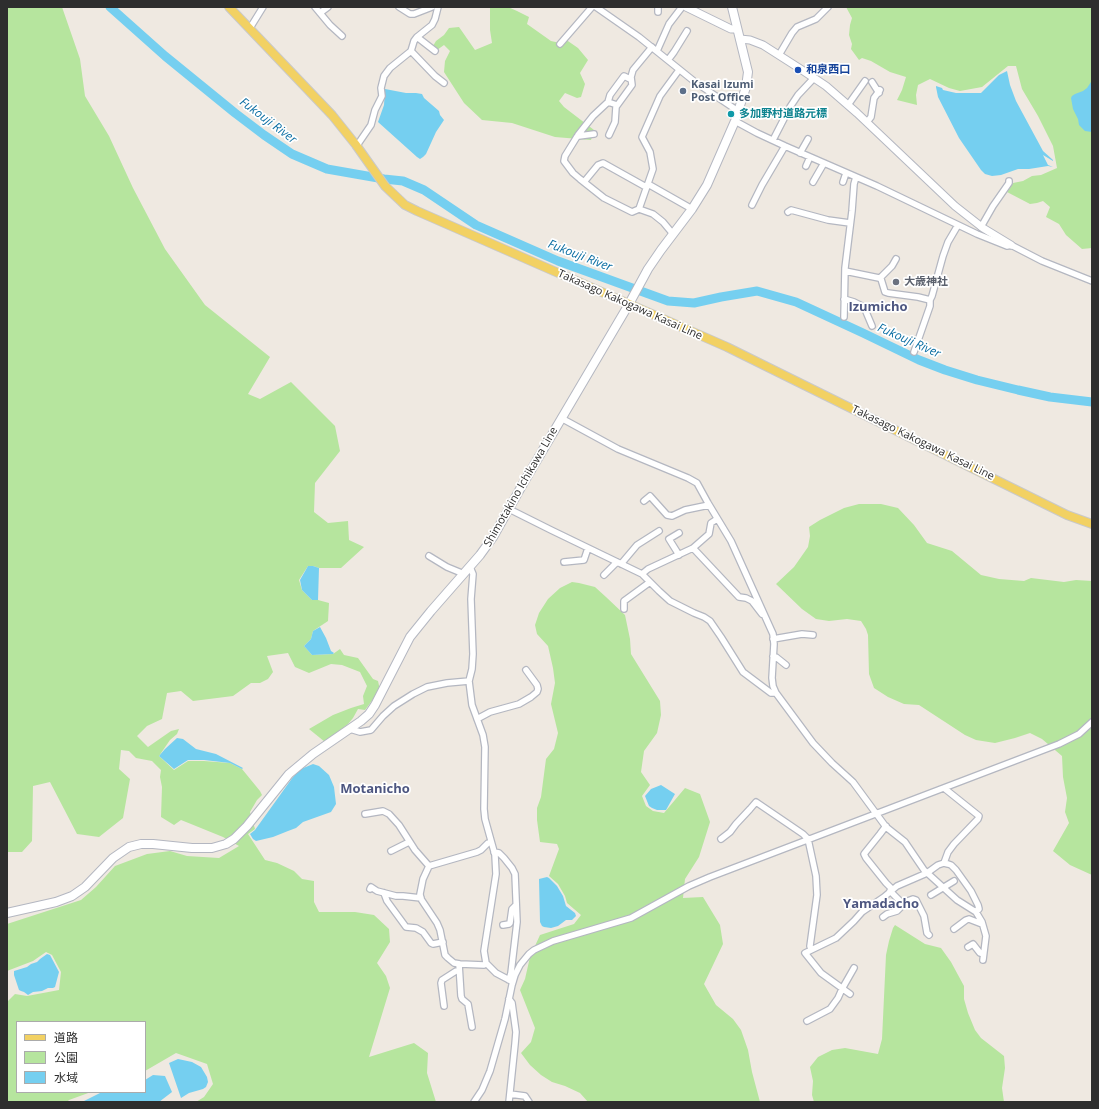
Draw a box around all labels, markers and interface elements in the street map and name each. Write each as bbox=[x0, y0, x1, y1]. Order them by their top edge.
place label: 和泉西口 bbox=[806, 63, 850, 77]
marker: 和泉西口 bbox=[793, 65, 803, 75]
place label: Kasai Izumi Post Office bbox=[691, 78, 754, 104]
marker: Kasai Izumi Post Office bbox=[678, 86, 688, 96]
water label: Fukouji River bbox=[237, 95, 299, 147]
place label: 多加野村道路元標 bbox=[739, 107, 827, 121]
marker: 多加野村道路元標 bbox=[726, 109, 736, 119]
water label: Fukouji River bbox=[546, 237, 614, 275]
street label: Takasago Kakogawa Kasai Line bbox=[556, 267, 704, 343]
place label: 大歳神社 bbox=[904, 275, 948, 289]
marker: 大歳神社 bbox=[891, 277, 901, 287]
district label: Izumicho bbox=[848, 299, 908, 315]
water label: Fukouji River bbox=[875, 321, 943, 361]
street label: Takasago Kakogawa Kasai Line bbox=[850, 403, 996, 483]
street label: Shimotakino Ichikawa Line bbox=[481, 425, 561, 549]
district label: Motanicho bbox=[340, 781, 410, 797]
district label: Yamadacho bbox=[843, 896, 919, 912]
legend bbox=[16, 1021, 146, 1093]
text: 道路 bbox=[54, 1029, 78, 1046]
text: 公園 bbox=[54, 1049, 78, 1066]
text: 水域 bbox=[54, 1069, 78, 1086]

